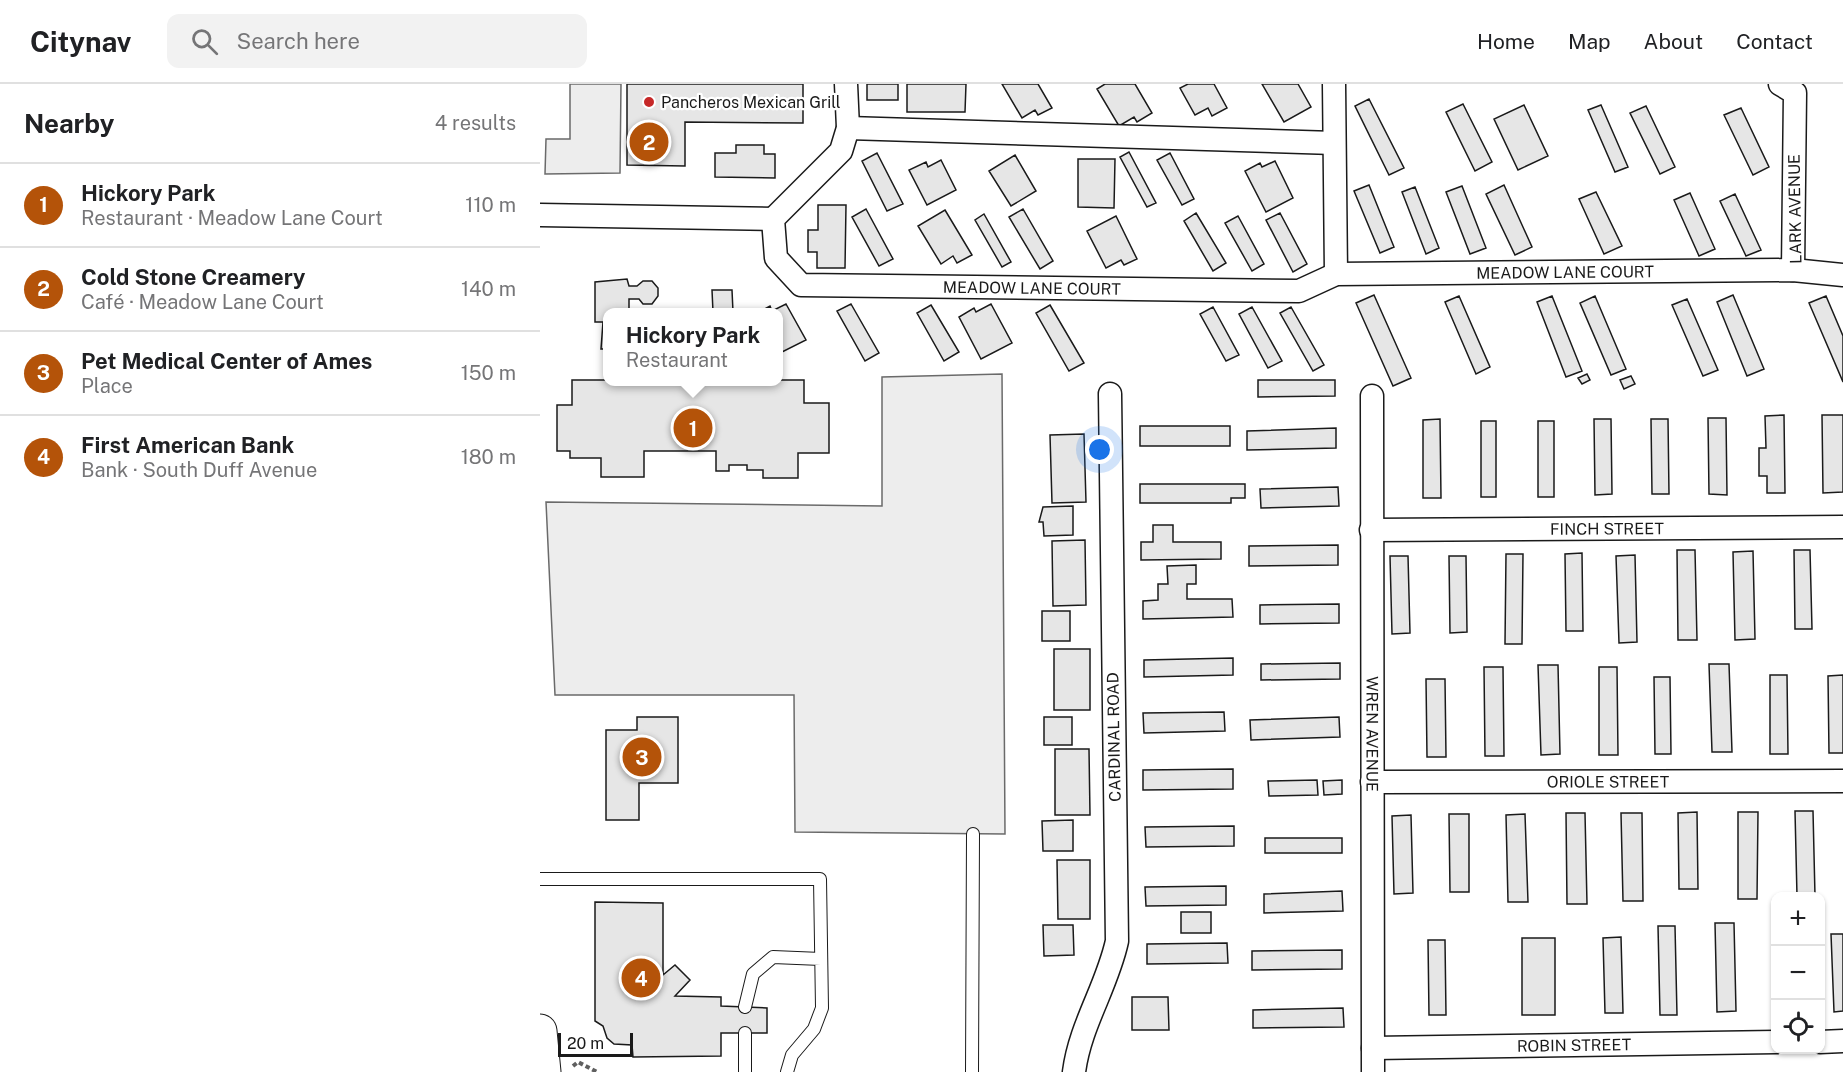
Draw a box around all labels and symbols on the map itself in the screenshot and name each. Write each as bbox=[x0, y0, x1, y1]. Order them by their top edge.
place label: Pancheros Mexican Grill bbox=[661, 93, 841, 112]
marker: Pancheros Mexican Grill bbox=[642, 95, 656, 109]
pin: 2 bbox=[630, 120, 668, 164]
street label: LARK AVENUE bbox=[1785, 154, 1805, 264]
street label: MEADOW LANE COURT bbox=[1476, 262, 1655, 282]
street label: MEADOW LANE COURT bbox=[943, 277, 1121, 298]
pin: 1 bbox=[674, 406, 712, 450]
your location bbox=[1085, 435, 1114, 464]
street label: FINCH STREET bbox=[1550, 519, 1664, 538]
street label: CARDINAL ROAD bbox=[1103, 672, 1125, 802]
street label: WREN AVENUE bbox=[1363, 676, 1382, 792]
pin: 3 bbox=[622, 734, 662, 780]
street label: ORIOLE STREET bbox=[1547, 772, 1670, 791]
pin: 4 bbox=[622, 956, 660, 1000]
scale bar bbox=[558, 1030, 633, 1058]
street label: ROBIN STREET bbox=[1517, 1035, 1632, 1055]

